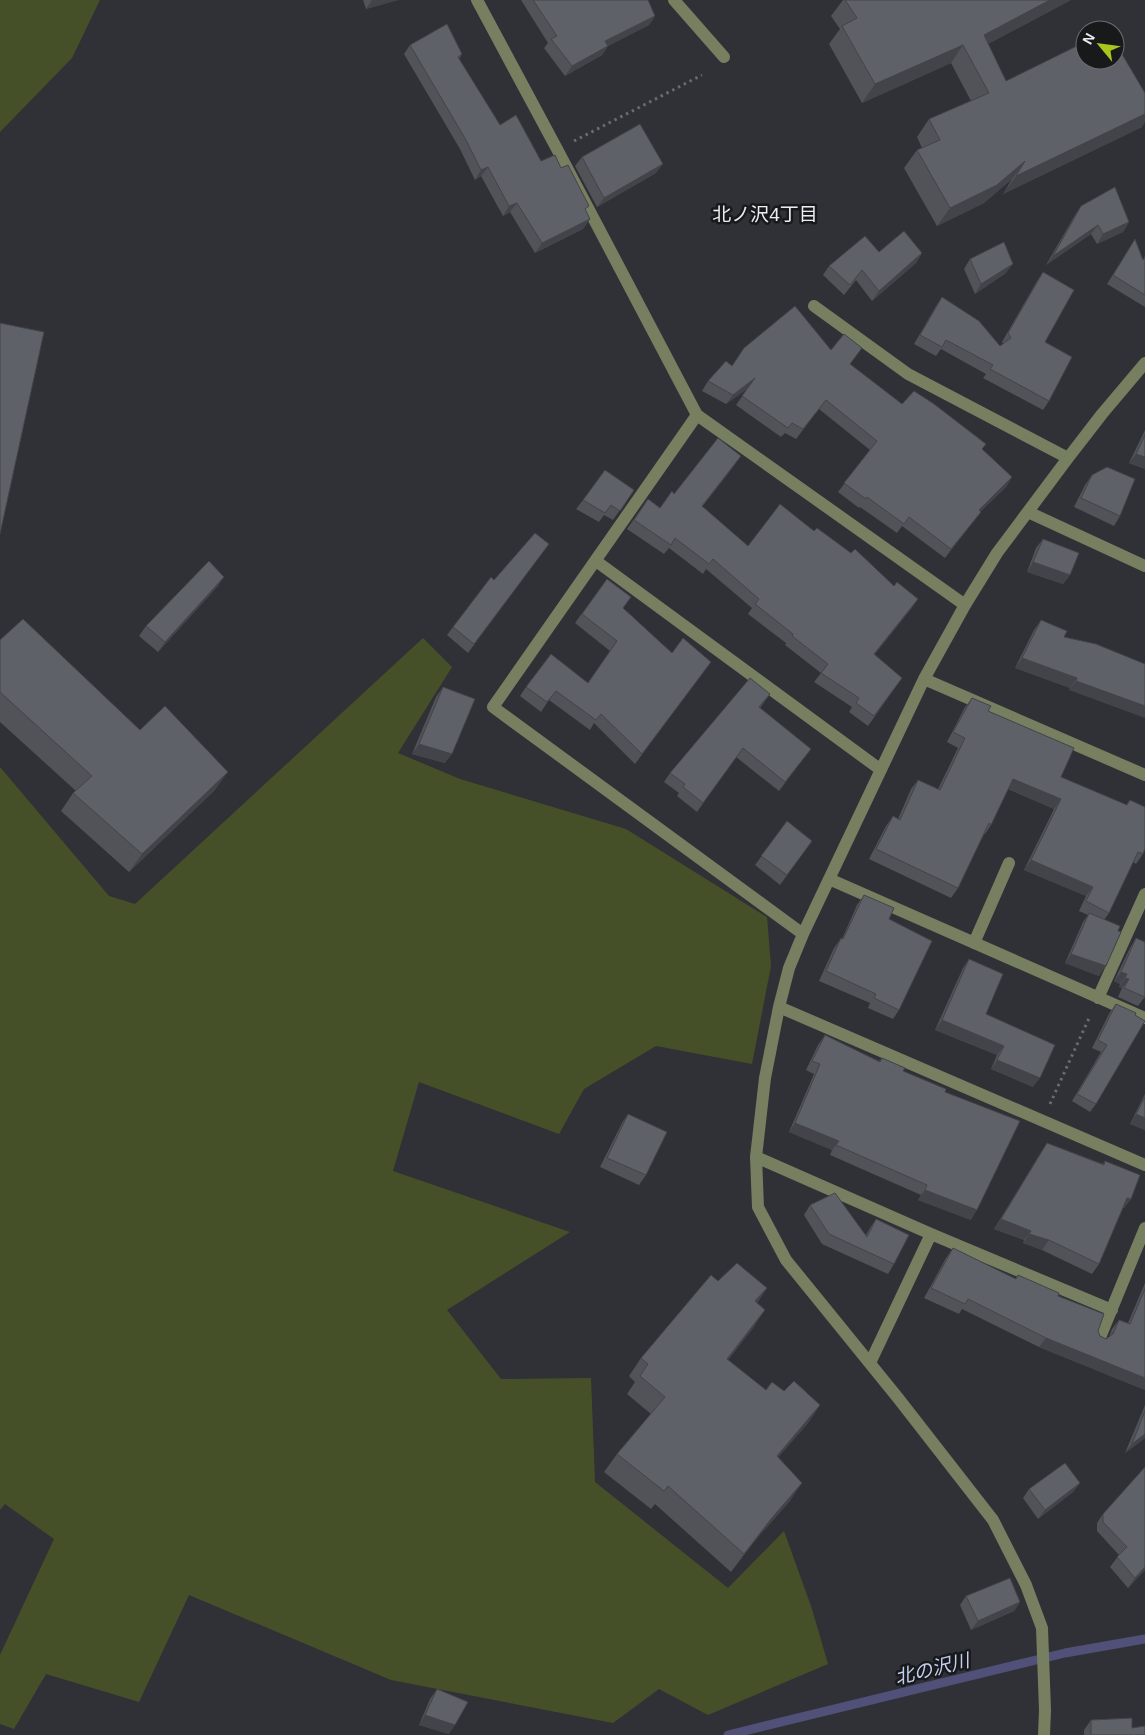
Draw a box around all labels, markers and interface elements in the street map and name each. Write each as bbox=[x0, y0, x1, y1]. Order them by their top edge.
north arrow bbox=[1075, 20, 1125, 70]
text: N bbox=[1079, 30, 1098, 47]
district label: 北ノ沢4丁目 bbox=[712, 204, 818, 225]
water label: 北の沢川 bbox=[893, 1649, 973, 1688]

